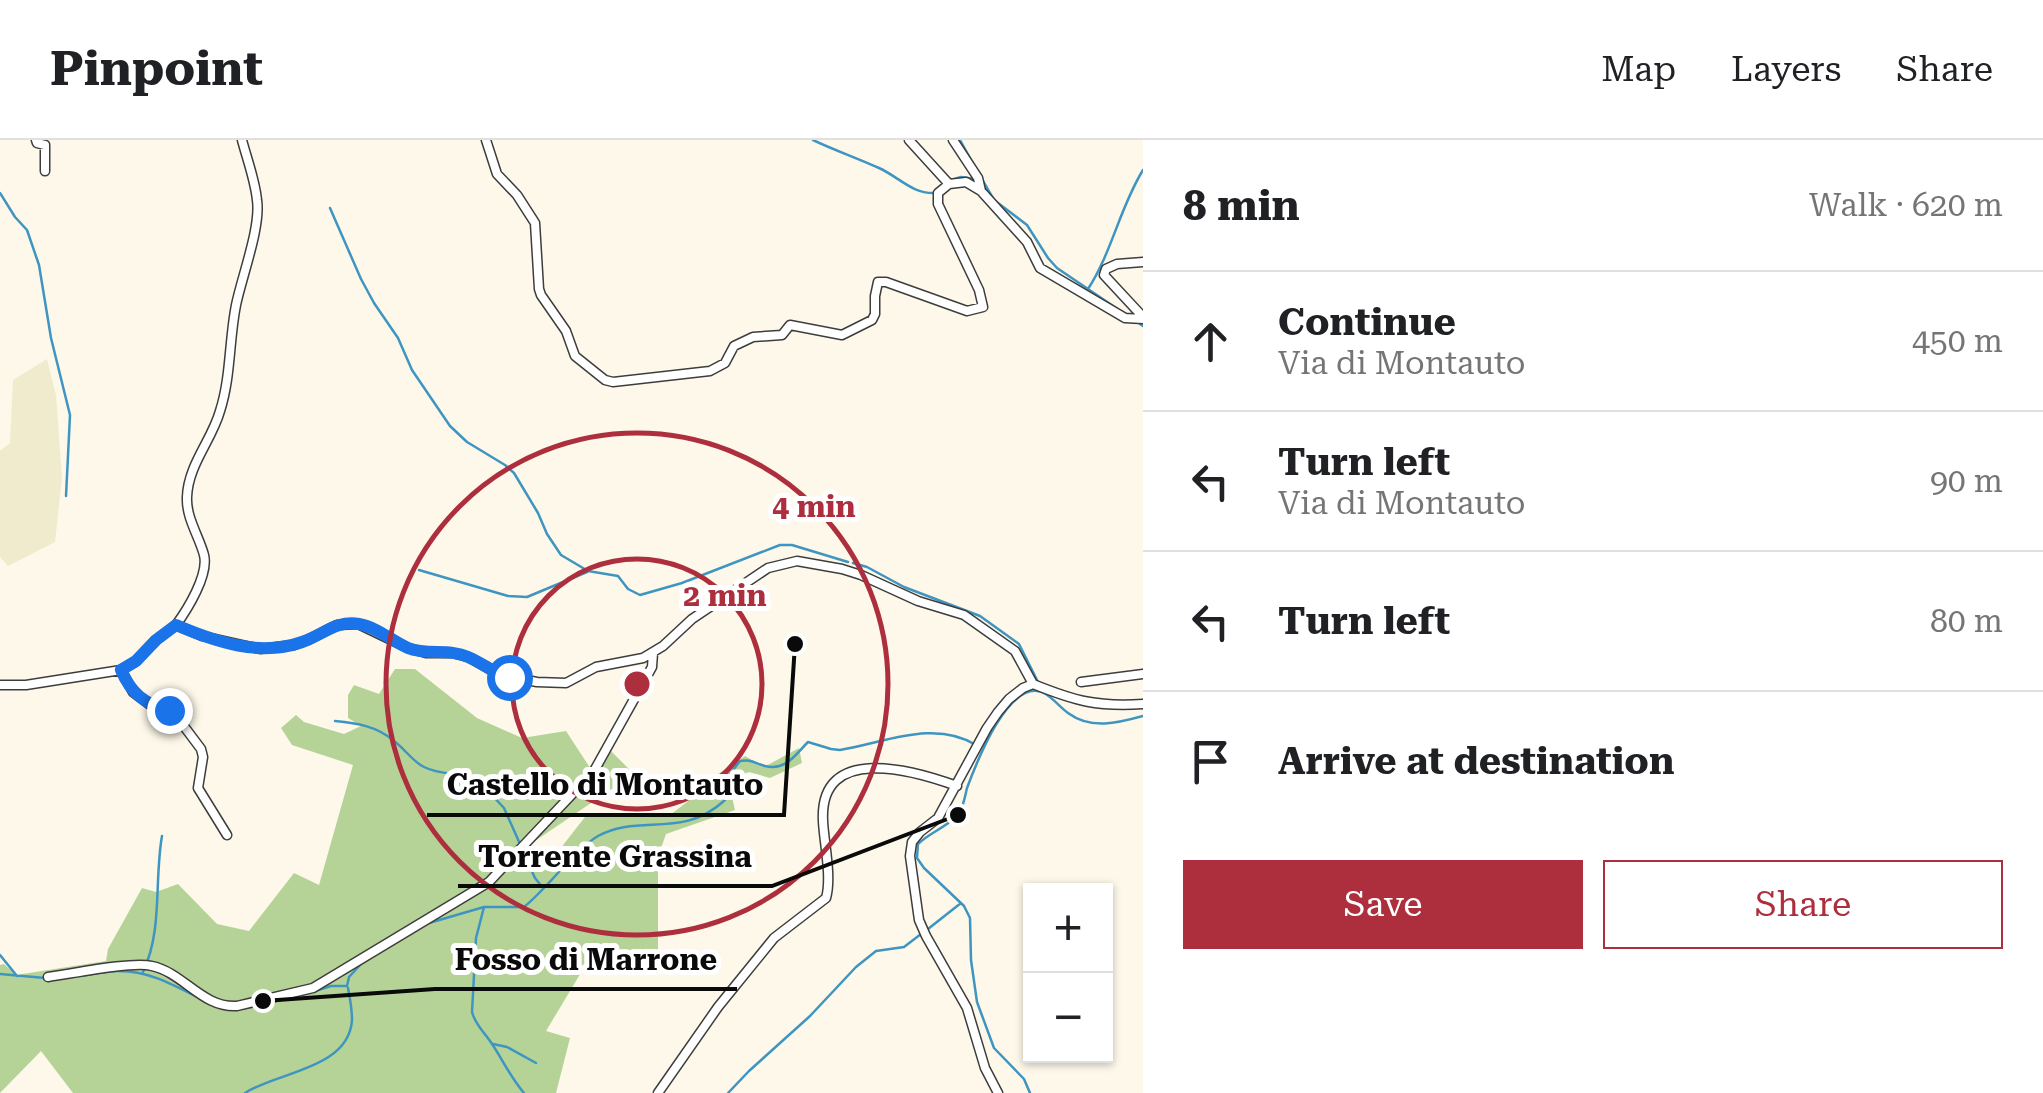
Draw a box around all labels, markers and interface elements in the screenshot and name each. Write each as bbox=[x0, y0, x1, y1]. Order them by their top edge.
text: Pinpoint bbox=[50, 41, 263, 97]
text: Map bbox=[1601, 49, 1676, 90]
text: Layers bbox=[1731, 49, 1841, 90]
text: Share bbox=[1896, 49, 1993, 90]
text: 8 min bbox=[1183, 181, 1300, 230]
text: Walk · 620 m bbox=[1809, 186, 2003, 224]
text: Continue bbox=[1278, 300, 1456, 344]
icon: ahead bbox=[1183, 314, 1238, 369]
text: 450 m bbox=[1912, 322, 2003, 360]
text: Via di Montauto bbox=[1278, 344, 1526, 382]
text: Turn left bbox=[1278, 440, 1450, 484]
icon: left bbox=[1183, 454, 1238, 509]
text: 90 m bbox=[1930, 462, 2003, 500]
text: Via di Montauto bbox=[1278, 484, 1526, 522]
text: 4 min bbox=[772, 489, 856, 524]
text: 2 min bbox=[683, 578, 767, 613]
icon: left bbox=[1183, 594, 1238, 649]
text: Turn left bbox=[1278, 599, 1450, 643]
text: 80 m bbox=[1930, 602, 2003, 640]
route start bbox=[487, 655, 533, 701]
centre of rings bbox=[619, 666, 655, 702]
route end bbox=[147, 688, 193, 734]
icon: arrive bbox=[1183, 734, 1238, 789]
text: Arrive at destination bbox=[1278, 739, 1674, 783]
callout: Castello di Montauto bbox=[427, 755, 784, 815]
text: Castello di Montauto bbox=[447, 767, 763, 802]
callout: Torrente Grassina bbox=[458, 826, 772, 886]
text: Torrente Grassina bbox=[478, 839, 752, 874]
button: Save bbox=[1183, 860, 1583, 949]
button: Share bbox=[1603, 860, 2003, 949]
map controls bbox=[1023, 883, 1113, 1063]
button: + bbox=[1023, 883, 1113, 973]
callout: Fosso di Marrone bbox=[435, 929, 737, 989]
text: Fosso di Marrone bbox=[455, 942, 717, 977]
button: − bbox=[1023, 973, 1113, 1063]

